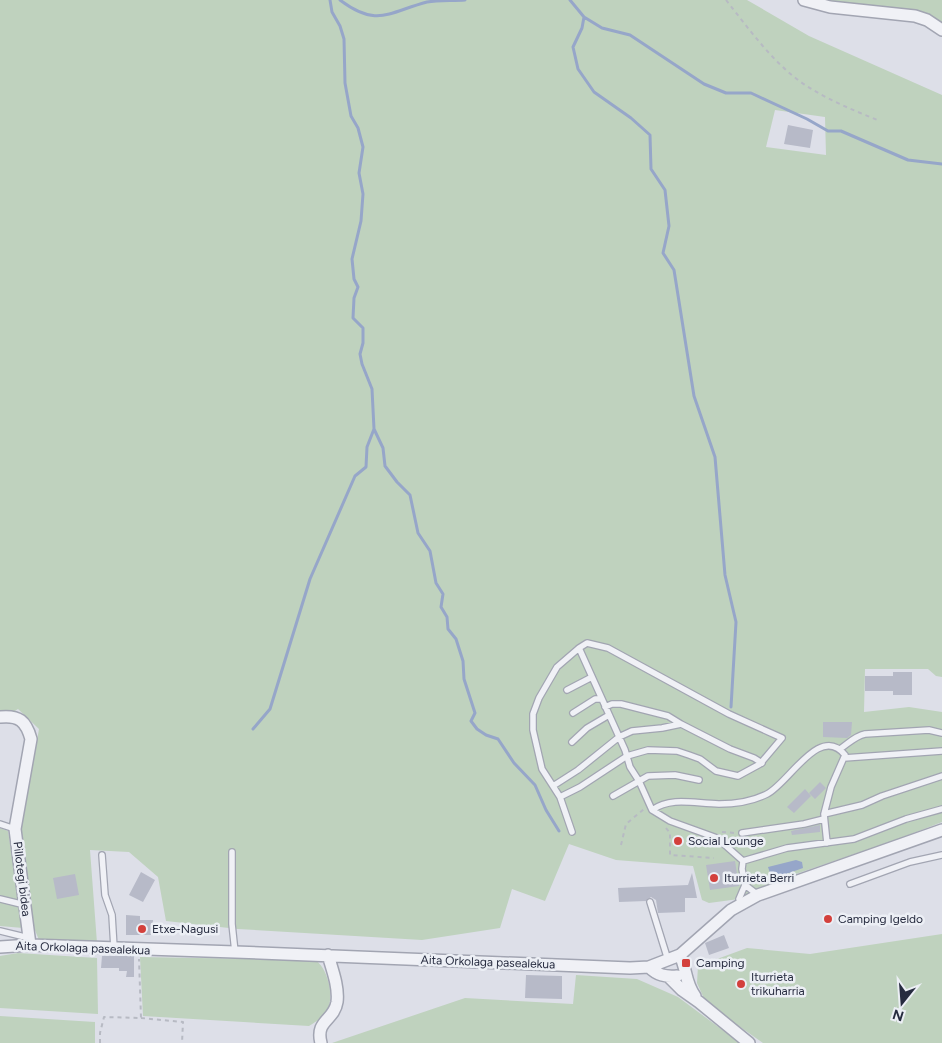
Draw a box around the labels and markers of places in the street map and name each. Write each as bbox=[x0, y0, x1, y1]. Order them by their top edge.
place label: Social Lounge bbox=[688, 834, 764, 848]
marker: Social Lounge bbox=[672, 835, 684, 847]
place label: Iturrieta Berri bbox=[724, 871, 794, 885]
marker: Iturrieta Berri bbox=[708, 872, 720, 884]
place label: Camping Igeldo bbox=[838, 912, 923, 926]
marker: Camping Igeldo bbox=[822, 913, 834, 925]
place label: Etxe-Nagusi bbox=[152, 922, 218, 936]
marker: Etxe-Nagusi bbox=[136, 923, 148, 935]
place label: Camping bbox=[696, 956, 745, 970]
marker: Camping bbox=[680, 957, 692, 969]
place label: Iturrieta trikuharria bbox=[751, 970, 805, 998]
marker: Iturrieta trikuharria bbox=[735, 978, 747, 990]

